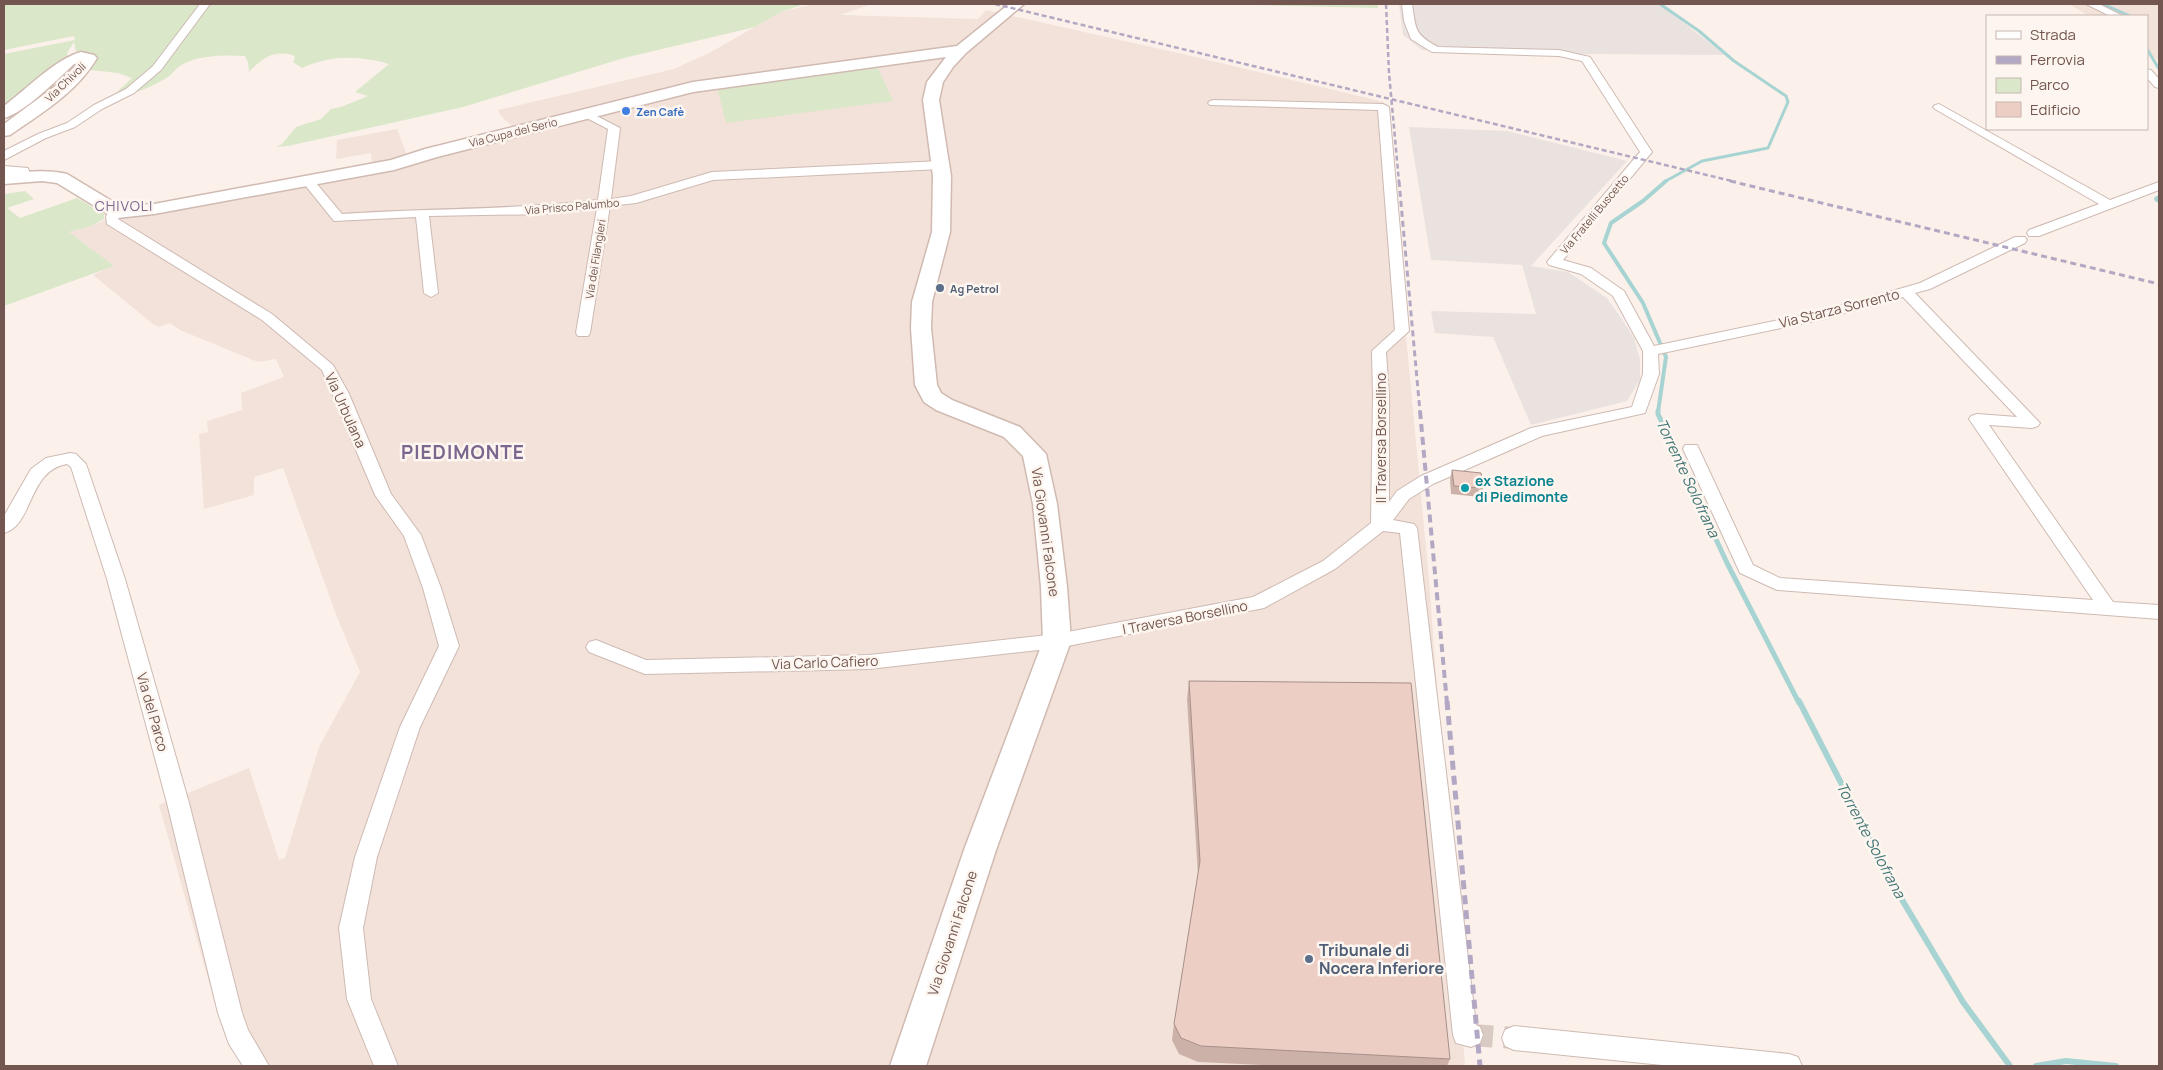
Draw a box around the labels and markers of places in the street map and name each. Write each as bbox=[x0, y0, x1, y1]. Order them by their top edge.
place label: Zen Cafè bbox=[636, 104, 684, 119]
marker: Zen Cafè bbox=[620, 105, 632, 117]
place label: Ag Petrol bbox=[950, 281, 999, 296]
marker: Ag Petrol bbox=[934, 282, 946, 294]
place label: ex Stazione di Piedimonte bbox=[1475, 471, 1568, 506]
marker: ex Stazione di Piedimonte bbox=[1459, 482, 1471, 494]
place label: Tribunale di Nocera Inferiore bbox=[1319, 939, 1444, 979]
marker: Tribunale di Nocera Inferiore bbox=[1303, 953, 1315, 965]

